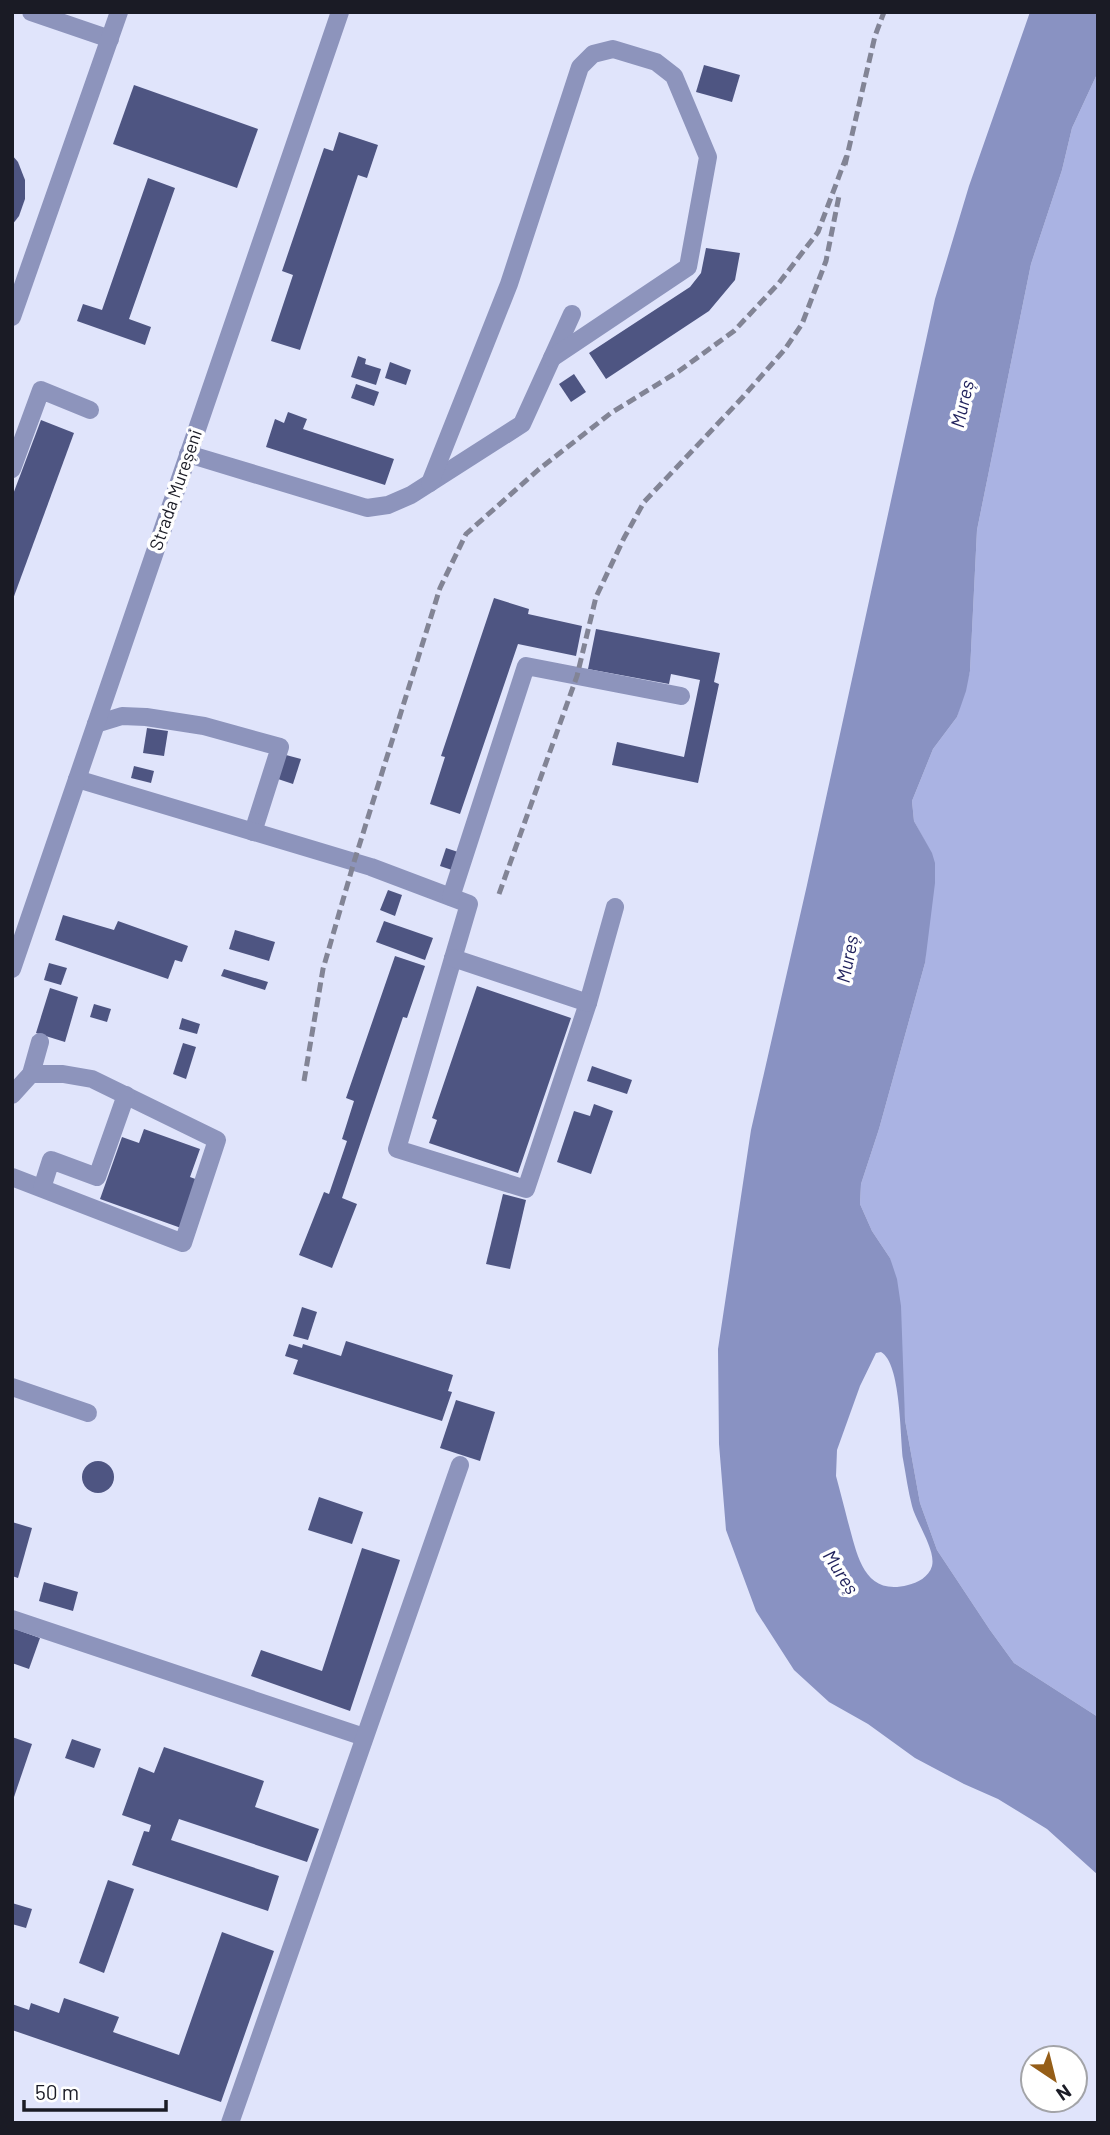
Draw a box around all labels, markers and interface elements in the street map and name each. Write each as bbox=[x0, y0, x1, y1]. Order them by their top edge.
water label: Mureș bbox=[945, 378, 978, 430]
street label: Strada Mureșeni bbox=[144, 426, 206, 553]
water label: Mureș bbox=[831, 933, 862, 985]
water label: Mureș bbox=[819, 1545, 864, 1598]
north arrow bbox=[1019, 2044, 1089, 2114]
scale bar bbox=[24, 2068, 166, 2112]
text: 50 m bbox=[35, 2079, 79, 2104]
text: N bbox=[1052, 2080, 1076, 2106]

